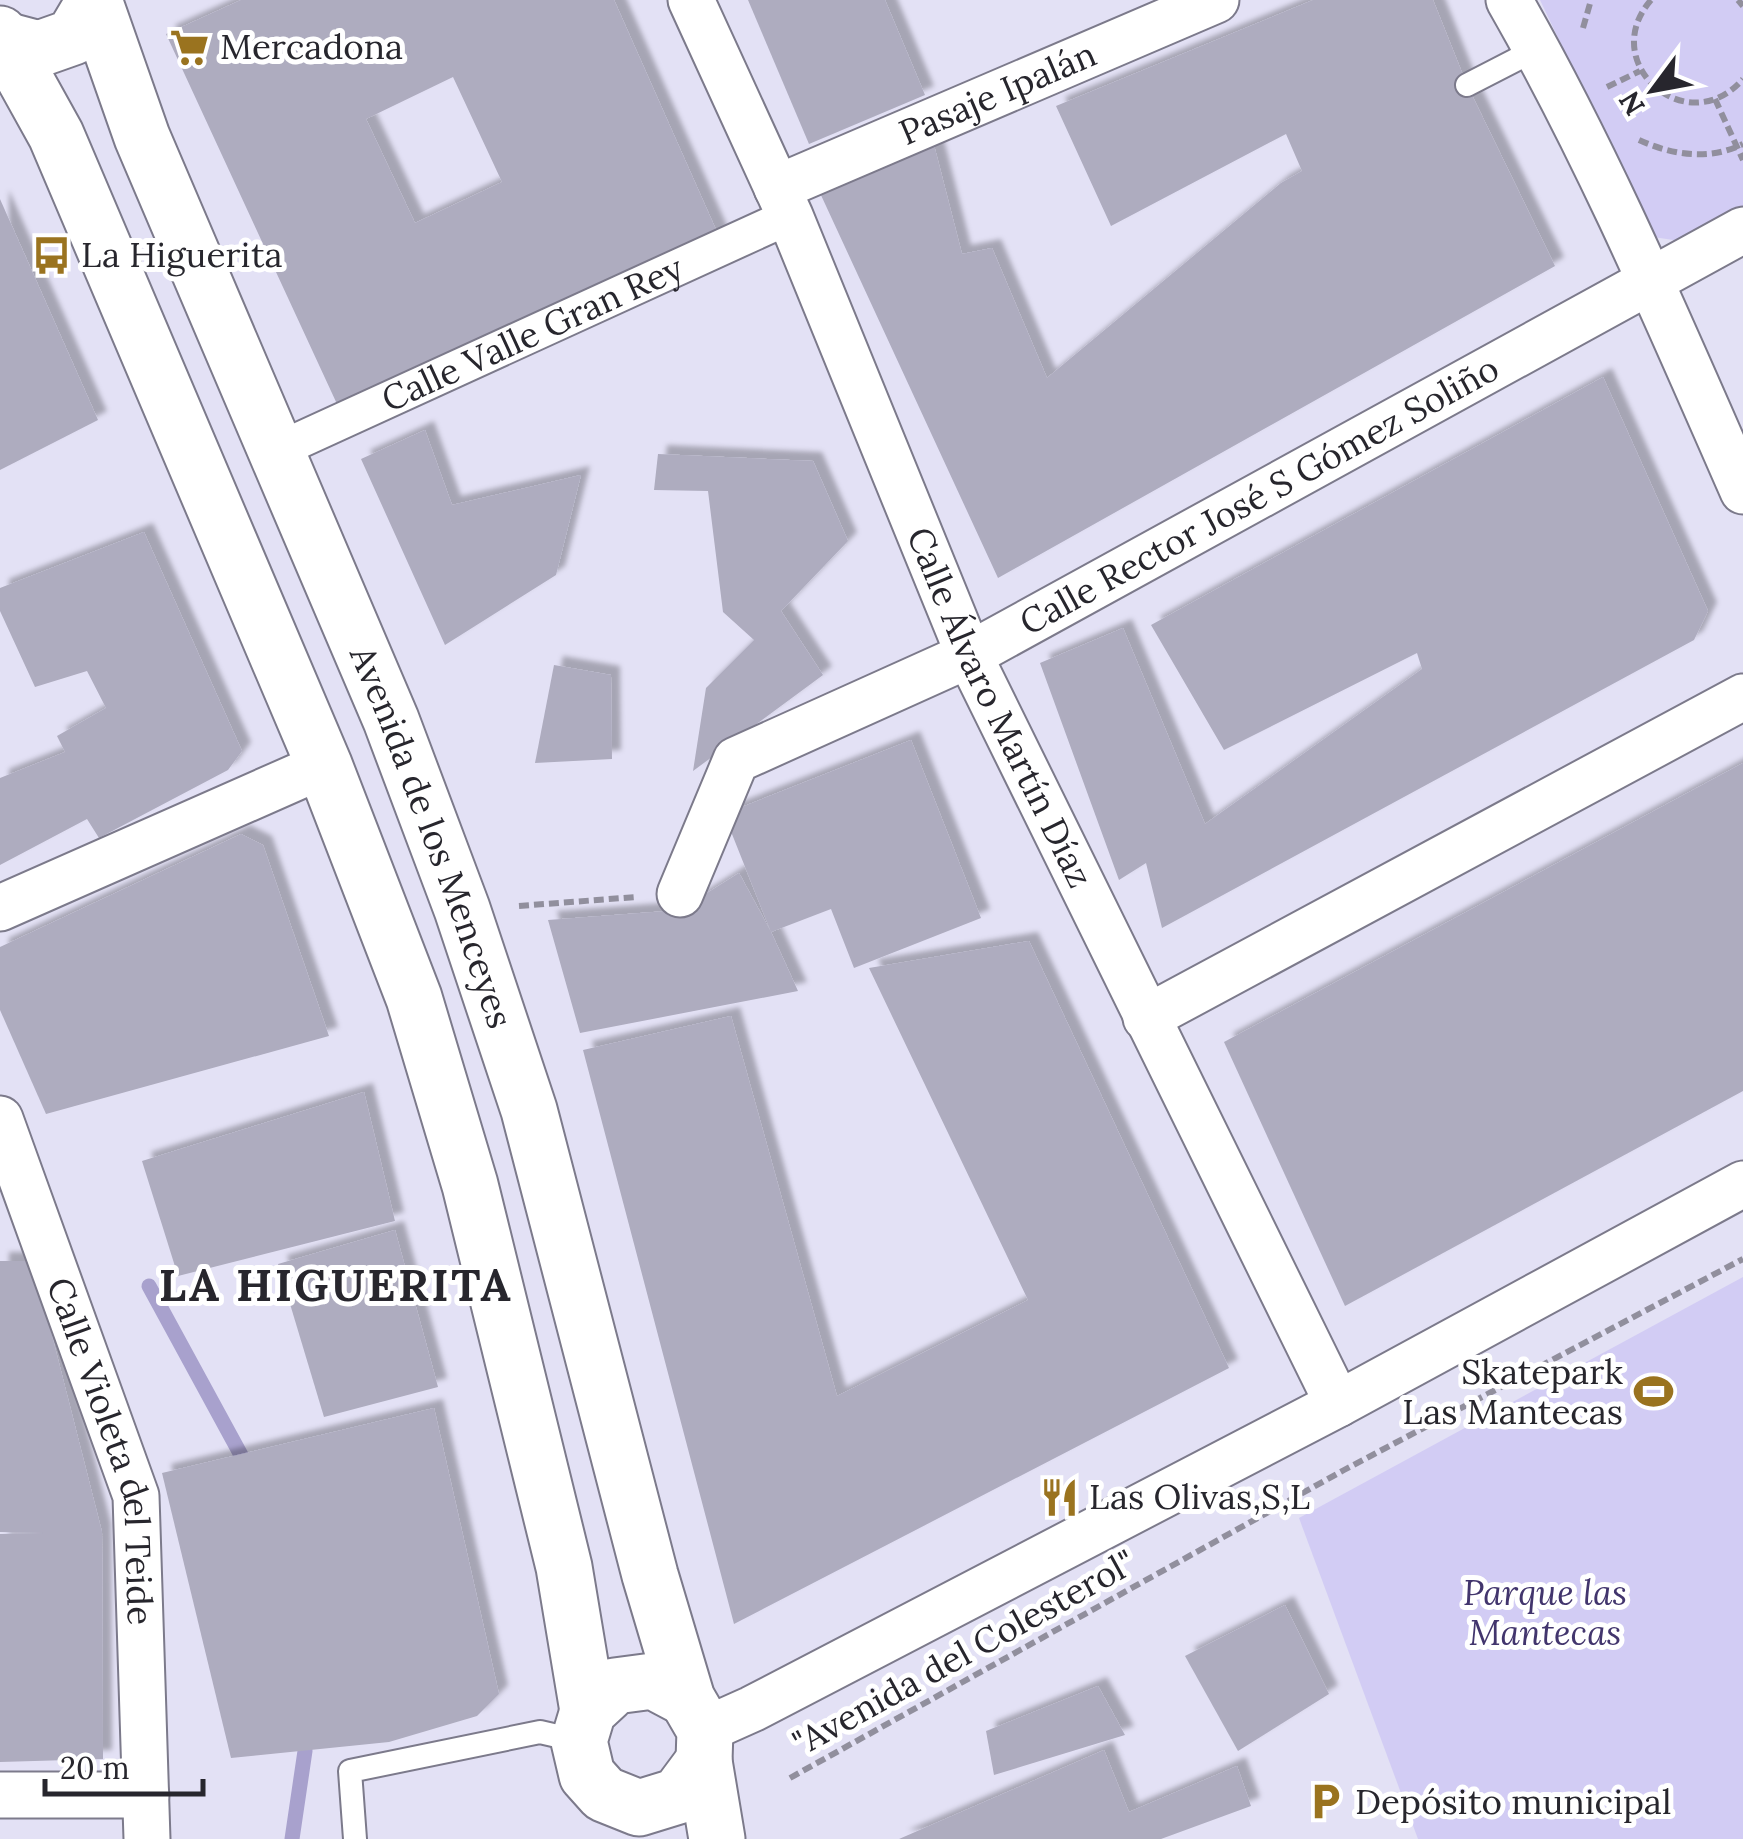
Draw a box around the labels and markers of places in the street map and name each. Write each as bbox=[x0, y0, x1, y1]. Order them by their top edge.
place label: Mercadona bbox=[220, 24, 403, 69]
supermarket icon: Mercadona bbox=[169, 26, 211, 68]
place label: La Higuerita bbox=[81, 232, 283, 277]
bus stop icon: La Higuerita bbox=[30, 234, 72, 276]
place label: Skatepark Las Mantecas bbox=[1402, 1349, 1623, 1434]
sports icon: Skatepark Las Mantecas bbox=[1632, 1371, 1674, 1413]
place label: Las Olivas,S,L bbox=[1089, 1474, 1310, 1519]
restaurant icon: Las Olivas,S,L bbox=[1038, 1476, 1080, 1518]
place label: Depósito municipal bbox=[1355, 1779, 1671, 1824]
parking icon: Depósito municipal bbox=[1304, 1781, 1346, 1823]

